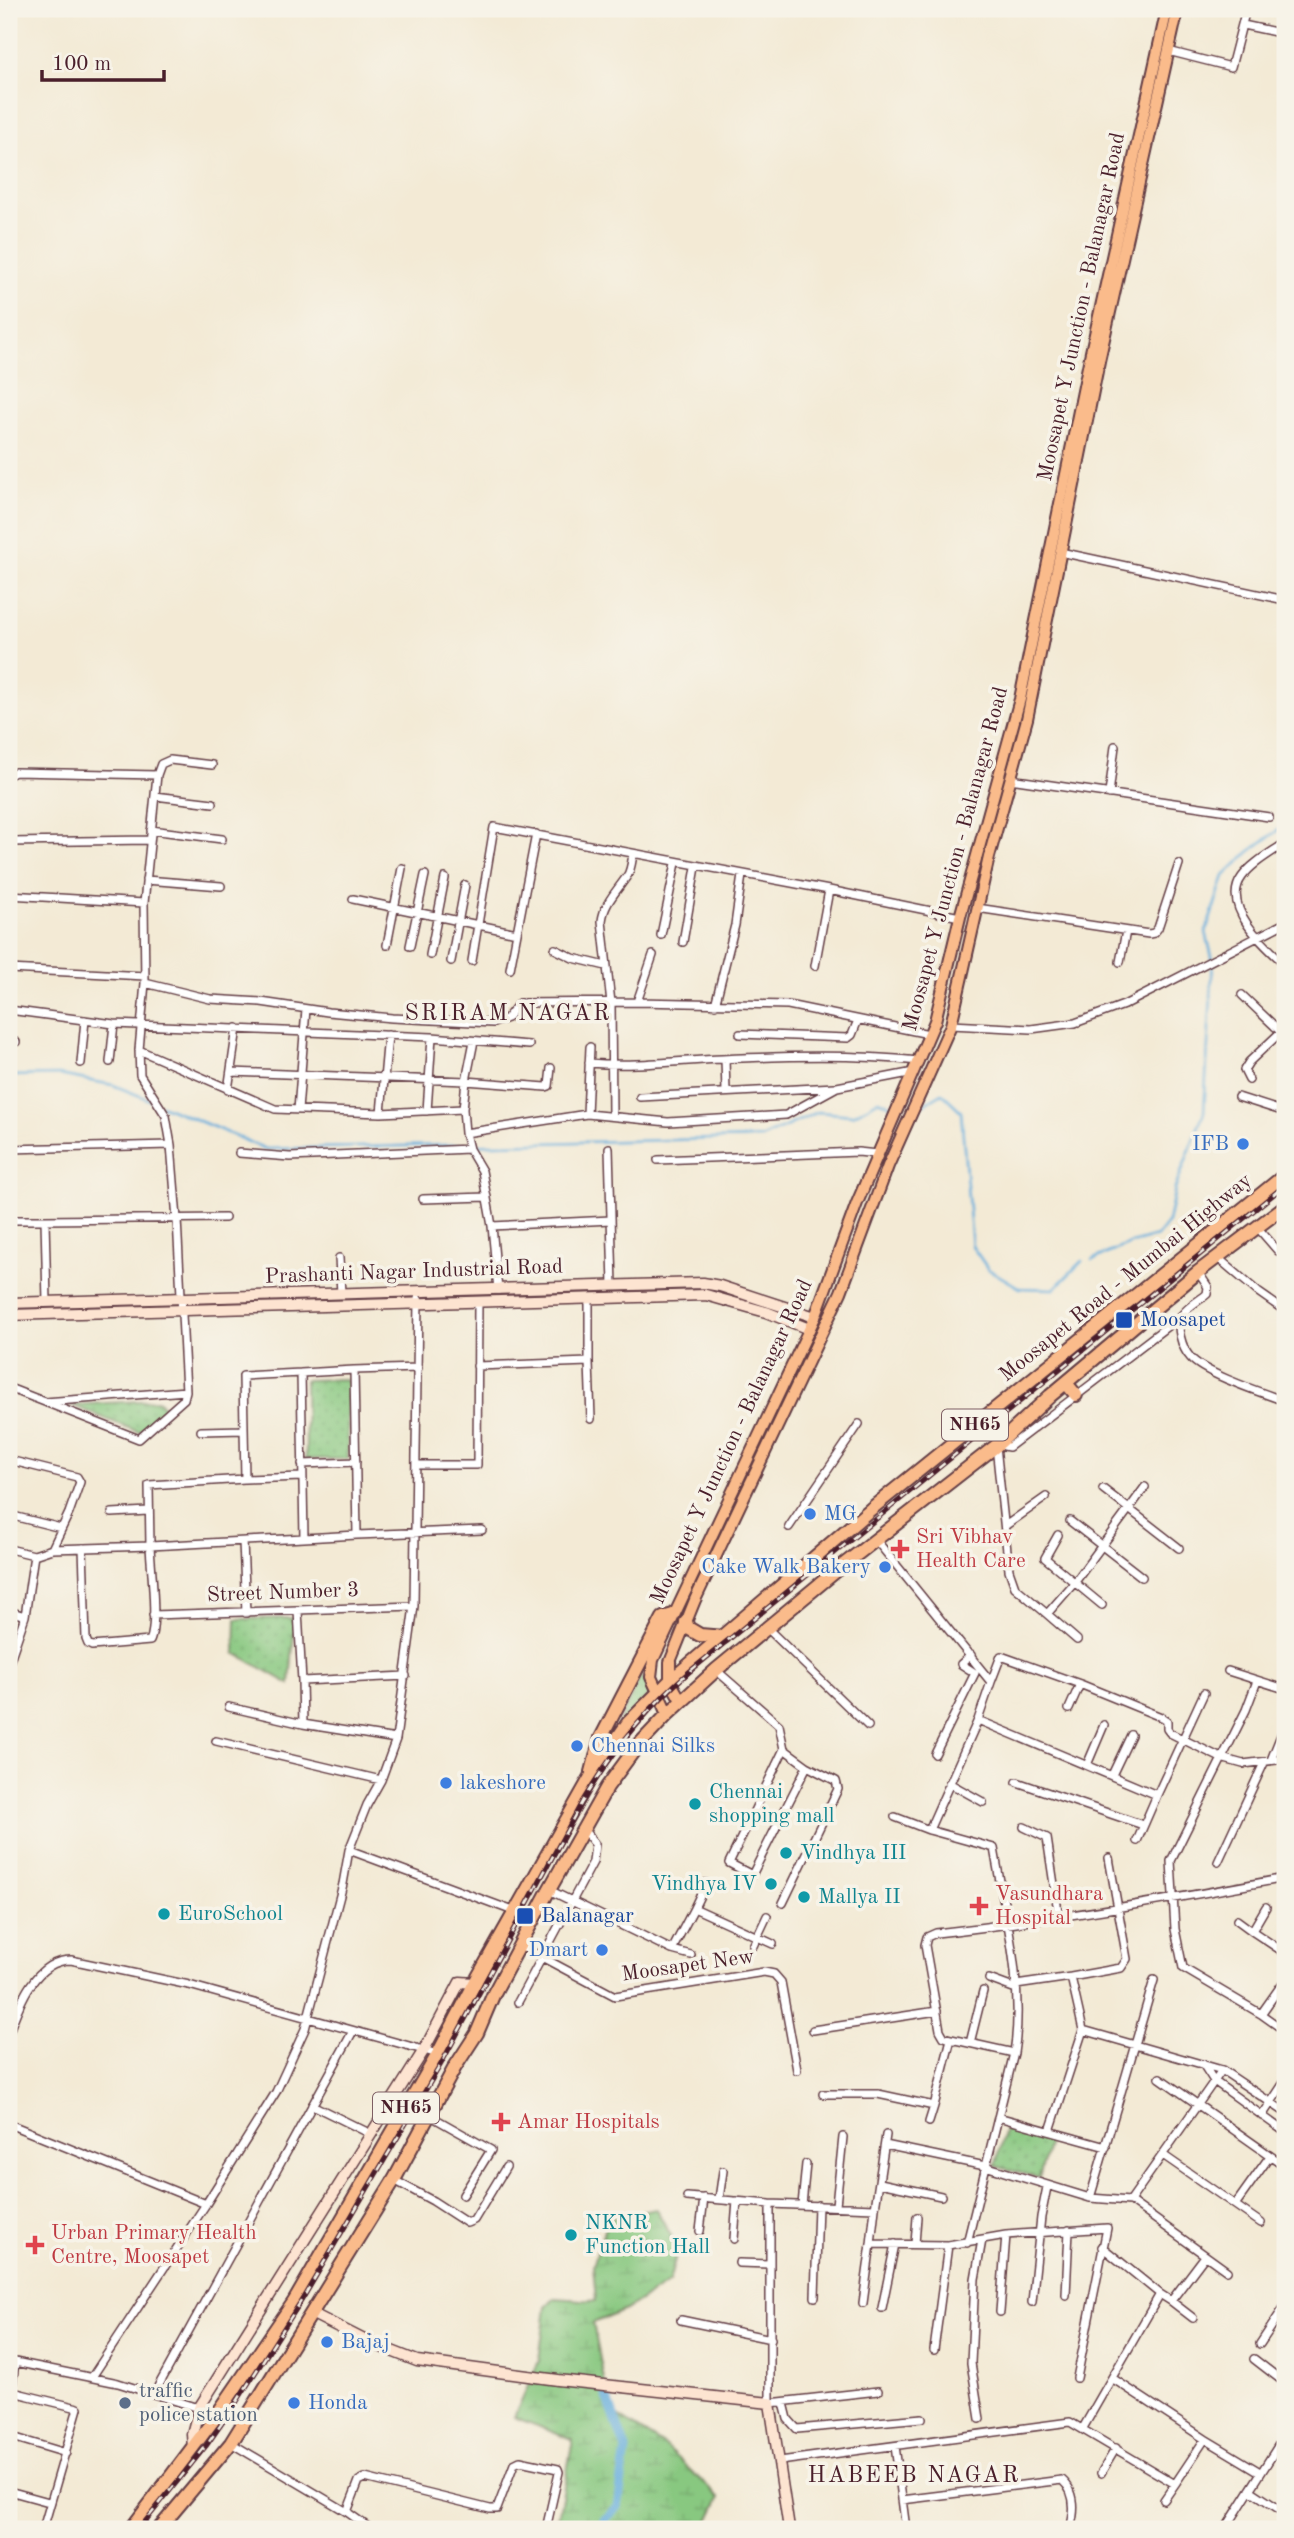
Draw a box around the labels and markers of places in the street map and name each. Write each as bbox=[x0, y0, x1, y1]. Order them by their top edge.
place label: IFB bbox=[1192, 1134, 1229, 1155]
marker: IFB bbox=[1235, 1136, 1251, 1152]
place label: Moosapet bbox=[1140, 1307, 1226, 1333]
marker: Moosapet bbox=[1114, 1310, 1134, 1330]
place label: MG bbox=[824, 1504, 857, 1525]
marker: MG bbox=[802, 1506, 818, 1522]
place label: Sri Vibhav Health Care bbox=[916, 1527, 1026, 1572]
marker: Sri Vibhav Health Care bbox=[890, 1539, 910, 1559]
place label: Cake Walk Bakery bbox=[701, 1557, 871, 1578]
marker: Cake Walk Bakery bbox=[877, 1559, 893, 1575]
place label: Chennai Silks bbox=[591, 1736, 715, 1757]
marker: Chennai Silks bbox=[569, 1738, 585, 1754]
place label: lakeshore bbox=[460, 1773, 546, 1794]
marker: lakeshore bbox=[438, 1775, 454, 1791]
place label: Chennai shopping mall bbox=[709, 1782, 835, 1827]
marker: Chennai shopping mall bbox=[687, 1796, 703, 1812]
place label: Vindhya III bbox=[800, 1843, 906, 1864]
marker: Vindhya III bbox=[778, 1845, 794, 1861]
place label: Vindhya IV bbox=[651, 1874, 757, 1895]
marker: Vindhya IV bbox=[763, 1876, 779, 1892]
place label: Vasundhara Hospital bbox=[995, 1884, 1103, 1929]
place label: Mallya II bbox=[818, 1887, 901, 1908]
marker: Mallya II bbox=[796, 1889, 812, 1905]
marker: Vasundhara Hospital bbox=[969, 1896, 989, 1916]
place label: EuroSchool bbox=[178, 1904, 283, 1925]
marker: EuroSchool bbox=[156, 1906, 172, 1922]
marker: Balanagar bbox=[515, 1906, 535, 1926]
place label: Balanagar bbox=[541, 1906, 634, 1927]
place label: Dmart bbox=[529, 1940, 588, 1961]
marker: Dmart bbox=[594, 1942, 610, 1958]
marker: Amar Hospitals bbox=[491, 2112, 511, 2132]
place label: Amar Hospitals bbox=[517, 2112, 660, 2133]
place label: NKNR Function Hall bbox=[585, 2213, 710, 2258]
place label: Urban Primary Health Centre, Moosapet bbox=[51, 2223, 257, 2268]
marker: NKNR Function Hall bbox=[563, 2227, 579, 2243]
marker: Urban Primary Health Centre, Moosapet bbox=[25, 2235, 45, 2255]
place label: Bajaj bbox=[341, 2332, 390, 2353]
marker: Bajaj bbox=[319, 2334, 335, 2350]
place label: traffic police station bbox=[139, 2381, 258, 2426]
place label: Honda bbox=[308, 2393, 368, 2414]
marker: traffic police station bbox=[117, 2395, 133, 2411]
marker: Honda bbox=[286, 2395, 302, 2411]

